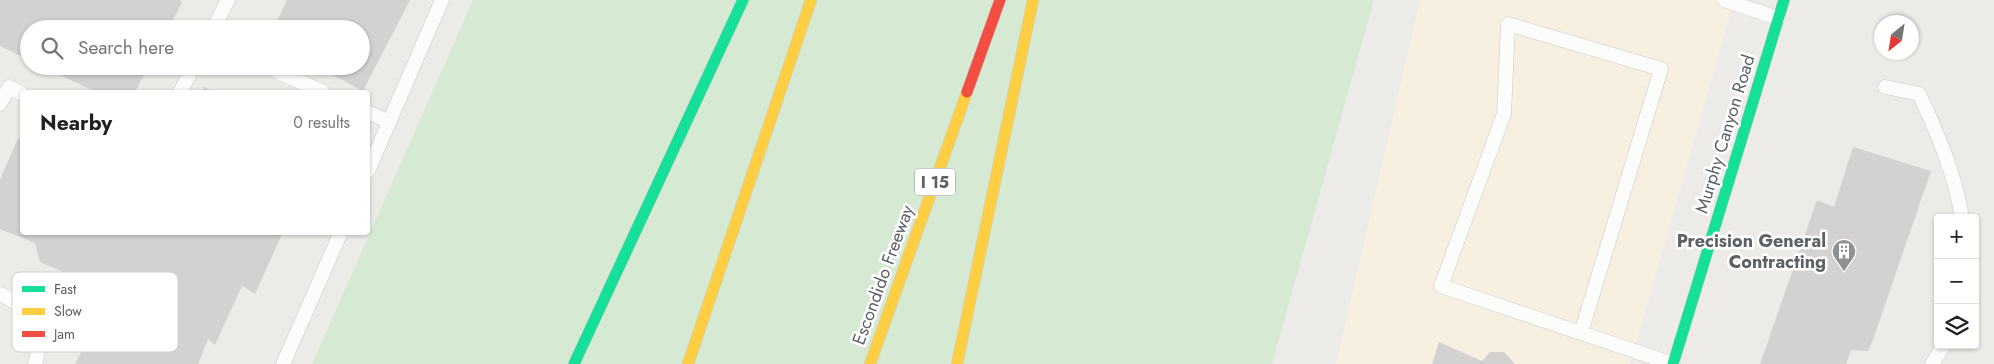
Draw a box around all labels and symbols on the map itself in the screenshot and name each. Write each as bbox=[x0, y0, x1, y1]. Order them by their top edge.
north arrow bbox=[1874, 15, 1919, 60]
street label: Murphy Canyon Road bbox=[1688, 51, 1762, 217]
road number: I 15 bbox=[915, 168, 955, 196]
street label: Escondido Freeway bbox=[846, 201, 920, 349]
place label: Precision General Contracting bbox=[1677, 228, 1826, 275]
building icon: Precision General Contracting bbox=[1831, 238, 1857, 272]
legend bbox=[12, 272, 178, 352]
text: Fast bbox=[54, 279, 77, 299]
text: Slow bbox=[54, 301, 82, 321]
text: Jam bbox=[52, 324, 75, 344]

